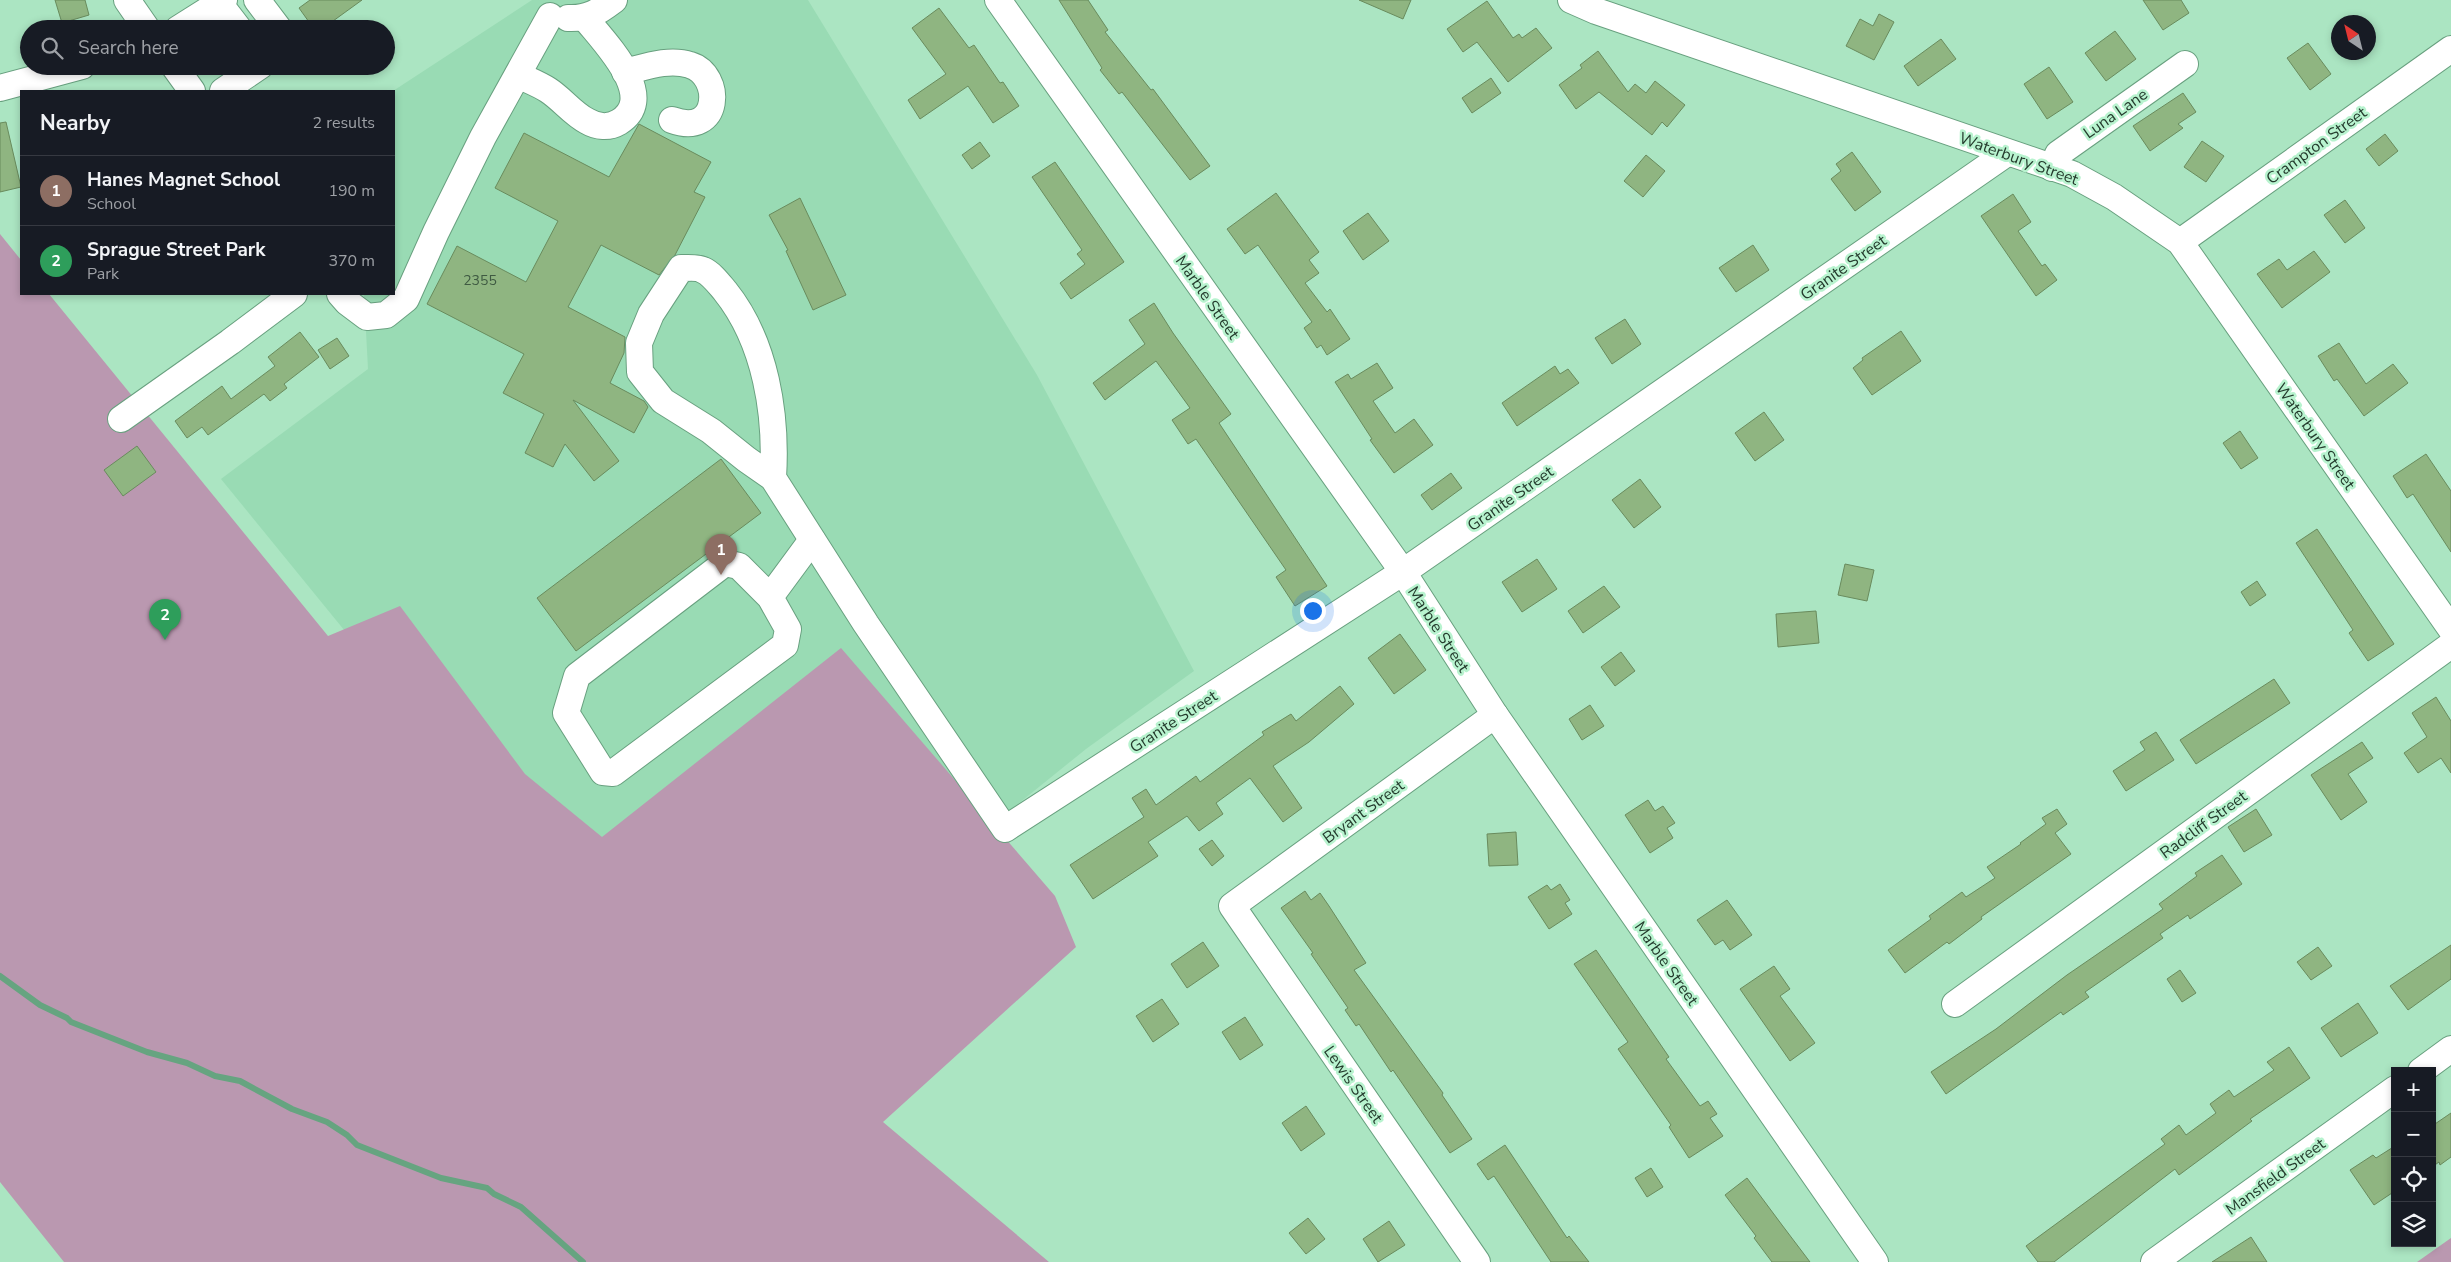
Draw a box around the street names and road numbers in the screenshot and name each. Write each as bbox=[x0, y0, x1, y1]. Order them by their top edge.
street label: Luna Lane bbox=[2079, 84, 2152, 144]
street label: Crampton Street bbox=[2262, 102, 2372, 190]
street label: Waterbury Street bbox=[1956, 127, 2082, 191]
street label: Granite Street bbox=[1796, 230, 1891, 306]
street label: Marble Street bbox=[1170, 251, 1245, 344]
street label: Waterbury Street bbox=[2270, 379, 2360, 495]
street label: Granite Street bbox=[1463, 461, 1558, 537]
street label: Marble Street bbox=[1402, 582, 1474, 677]
street label: Granite Street bbox=[1125, 685, 1222, 758]
street label: Bryant Street bbox=[1318, 774, 1409, 849]
street label: Radcliff Street bbox=[2156, 786, 2252, 864]
street label: Marble Street bbox=[1629, 917, 1704, 1010]
street label: Lewis Street bbox=[1318, 1042, 1388, 1128]
street label: Mansfield Street bbox=[2221, 1133, 2330, 1220]

